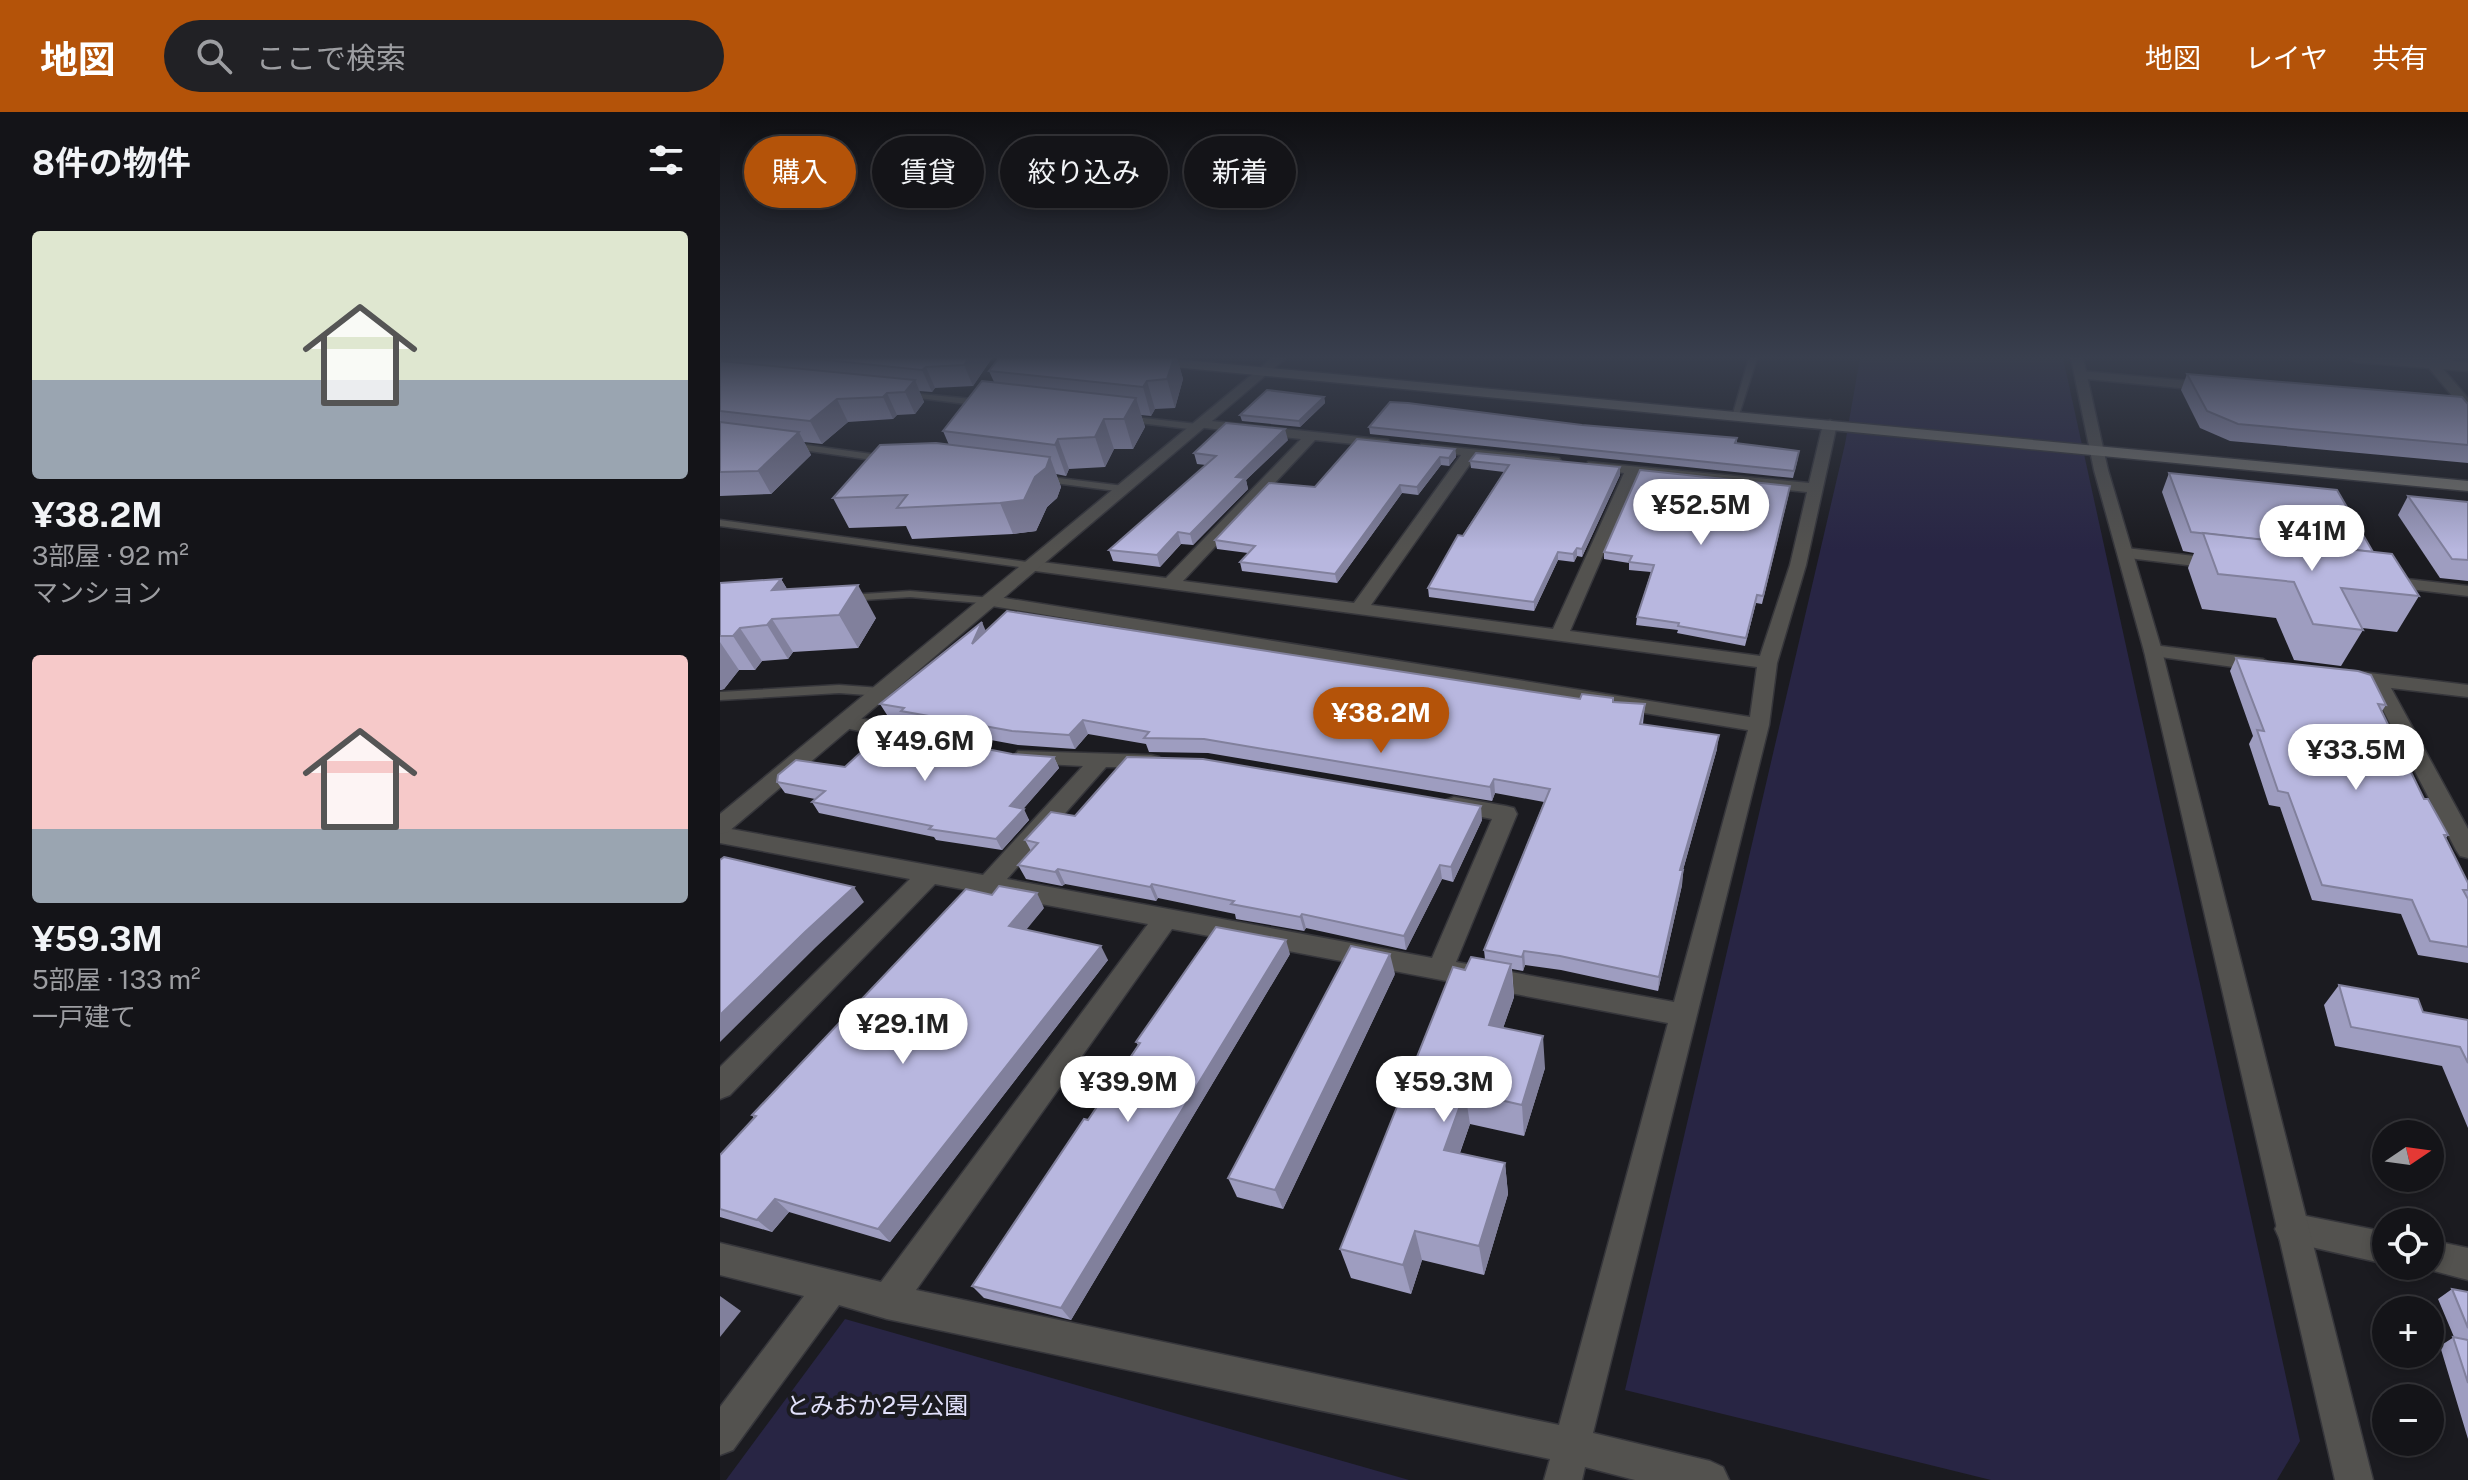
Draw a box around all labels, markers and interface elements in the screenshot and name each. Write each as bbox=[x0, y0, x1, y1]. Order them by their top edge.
search box bbox=[164, 20, 724, 92]
icon: search bbox=[192, 34, 236, 78]
text: 地図 bbox=[40, 37, 116, 82]
text: ここで検索 bbox=[256, 40, 406, 76]
text: 地図 bbox=[2145, 41, 2201, 74]
text: レイヤ bbox=[2245, 41, 2328, 74]
text: 共有 bbox=[2372, 41, 2428, 74]
chip: 購入 bbox=[744, 136, 856, 208]
chip: 賃貸 bbox=[872, 136, 984, 208]
chip: 絞り込み bbox=[1000, 136, 1168, 208]
chip: 新着 bbox=[1184, 136, 1296, 208]
icon: filters bbox=[644, 138, 688, 182]
text: 8件の物件 bbox=[32, 143, 191, 183]
icon: home bbox=[288, 283, 432, 427]
pin: ¥52.5M bbox=[1636, 479, 1766, 547]
text: ¥52.5M bbox=[1651, 489, 1751, 520]
text: ¥38.2M bbox=[32, 495, 162, 535]
pin: ¥41M bbox=[2265, 505, 2359, 573]
text: ¥41M bbox=[2277, 515, 2347, 546]
text: 3部屋 · 92 m² bbox=[32, 540, 189, 571]
text: マンション bbox=[32, 577, 162, 608]
pin: ¥38.2M bbox=[1316, 687, 1446, 755]
text: ¥38.2M bbox=[1331, 697, 1431, 728]
icon: home bbox=[288, 707, 432, 851]
pin: ¥49.6M bbox=[860, 715, 990, 783]
pin: ¥33.5M bbox=[2291, 724, 2421, 792]
text: ¥49.6M bbox=[875, 725, 975, 756]
text: ¥33.5M bbox=[2306, 734, 2406, 765]
text: ¥59.3M bbox=[32, 919, 163, 959]
text: 5部屋 · 133 m² bbox=[32, 964, 201, 995]
pin: ¥29.1M bbox=[838, 998, 968, 1066]
text: 一戸建て bbox=[32, 1001, 136, 1032]
text: ¥29.1M bbox=[857, 1008, 949, 1039]
pin: ¥39.9M bbox=[1063, 1056, 1193, 1124]
pin: ¥59.3M bbox=[1379, 1056, 1509, 1124]
text: ¥39.9M bbox=[1078, 1066, 1178, 1097]
text: ¥59.3M bbox=[1394, 1066, 1494, 1097]
north arrow bbox=[2372, 1120, 2444, 1192]
map controls bbox=[2372, 1120, 2444, 1456]
button: locate bbox=[2372, 1208, 2444, 1280]
button: + bbox=[2372, 1296, 2444, 1368]
button: − bbox=[2372, 1384, 2444, 1456]
park label: とみおか2号公園 bbox=[786, 1391, 968, 1419]

